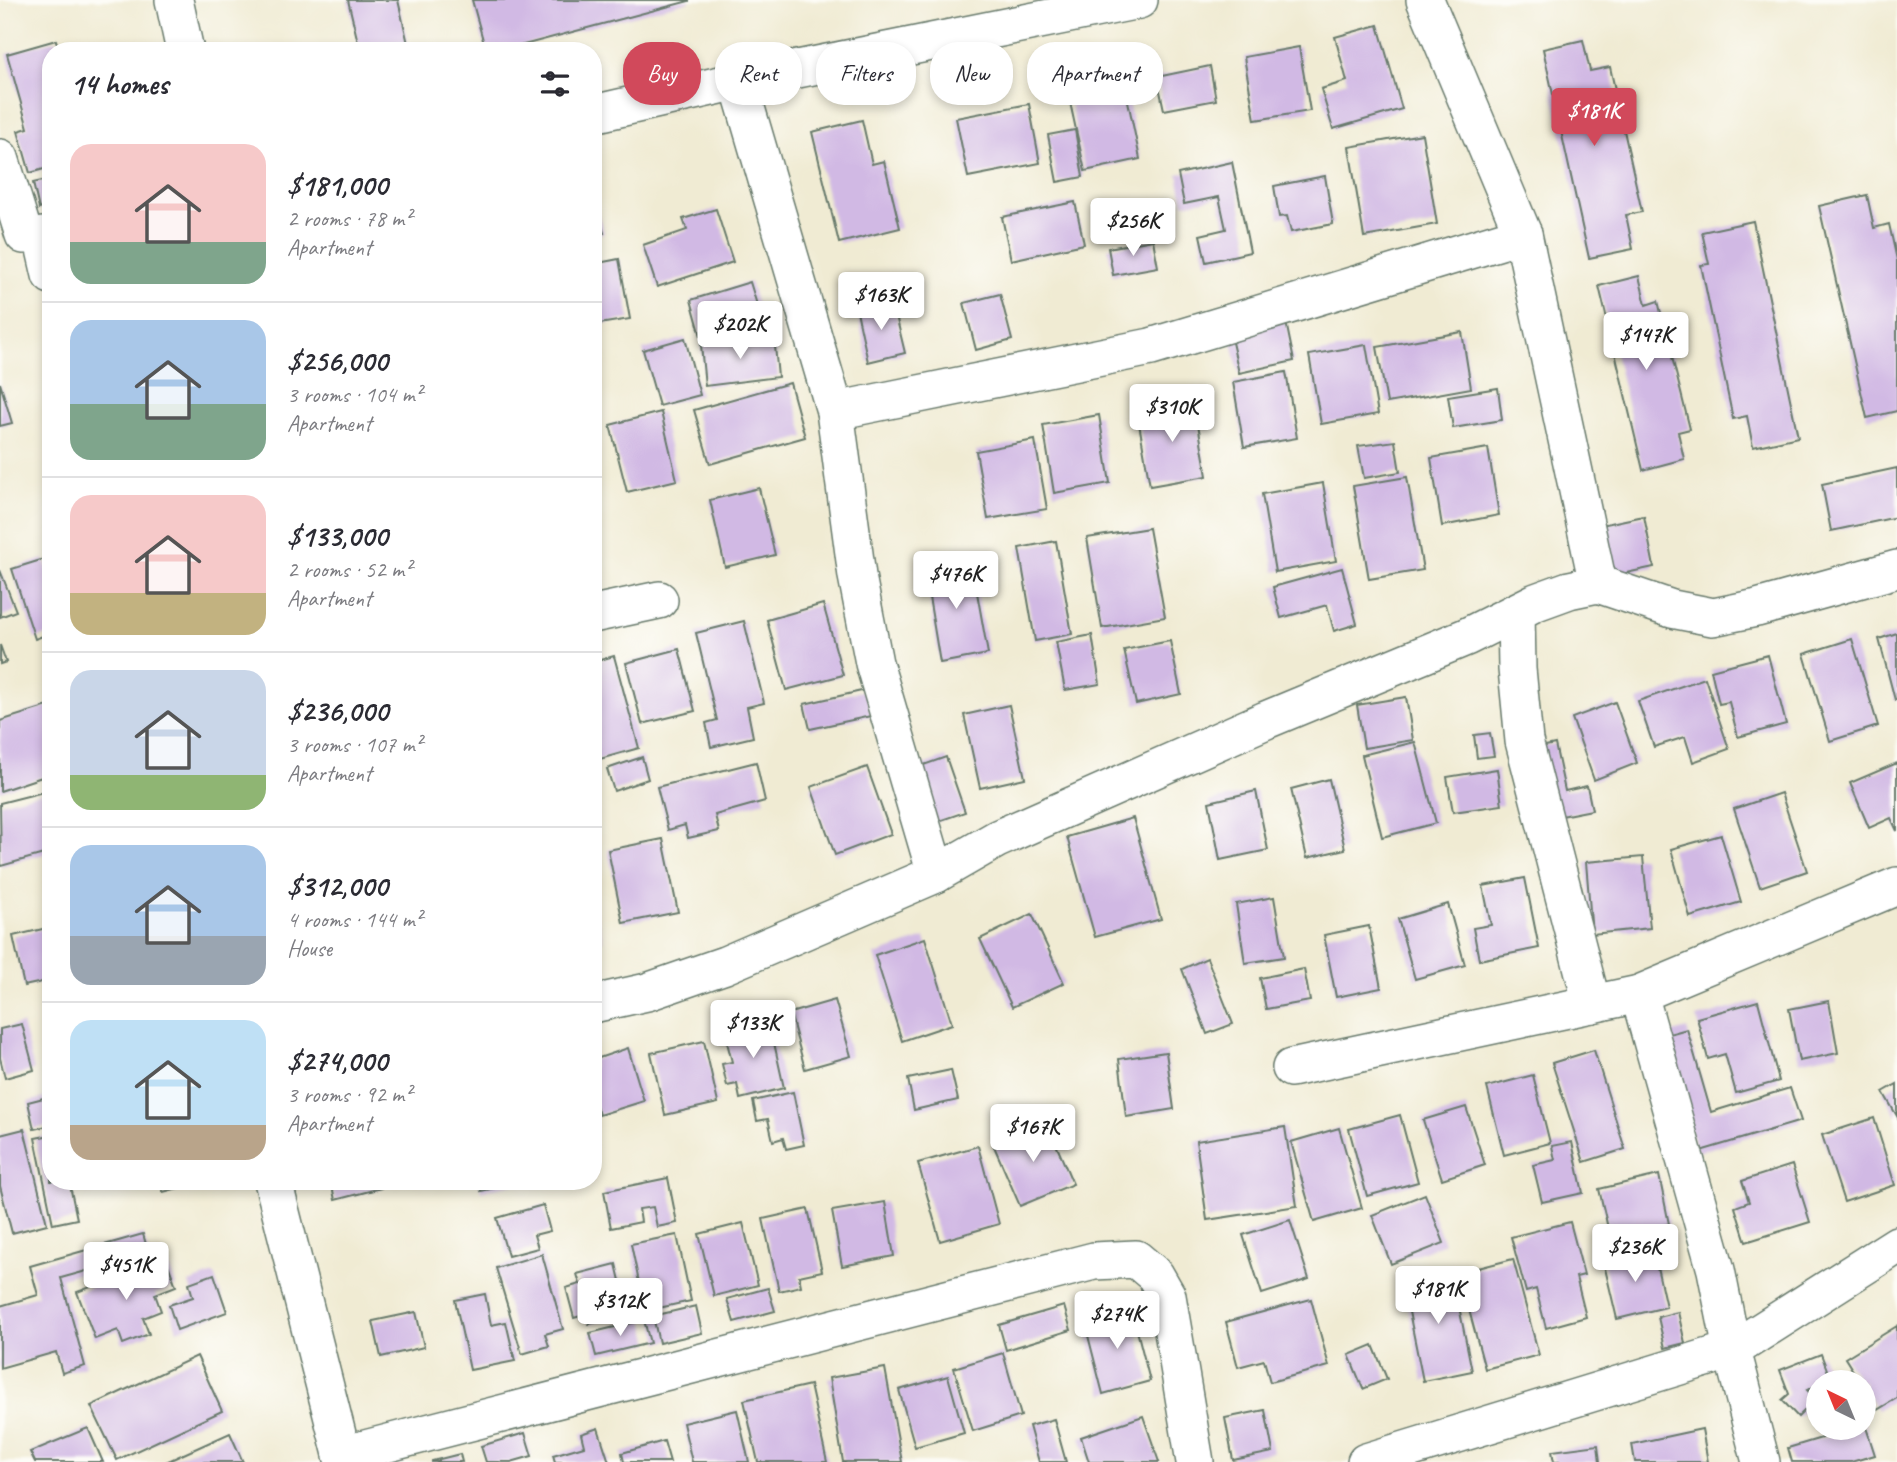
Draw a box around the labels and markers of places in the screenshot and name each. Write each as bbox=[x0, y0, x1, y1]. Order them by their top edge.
pin: $181K bbox=[1545, 88, 1643, 148]
pin: $256K bbox=[1084, 198, 1182, 258]
pin: $163K bbox=[832, 272, 930, 332]
pin: $202K bbox=[691, 302, 789, 361]
pin: $147K bbox=[1597, 312, 1695, 372]
pin: $310K bbox=[1123, 384, 1221, 444]
pin: $476K bbox=[907, 552, 1005, 611]
pin: $133K bbox=[704, 1000, 802, 1060]
pin: $167K bbox=[984, 1104, 1082, 1164]
pin: $236K bbox=[1586, 1224, 1684, 1284]
pin: $451K bbox=[77, 1242, 175, 1302]
pin: $181K bbox=[1389, 1266, 1487, 1326]
pin: $312K bbox=[571, 1278, 669, 1338]
pin: $274K bbox=[1068, 1292, 1166, 1351]

